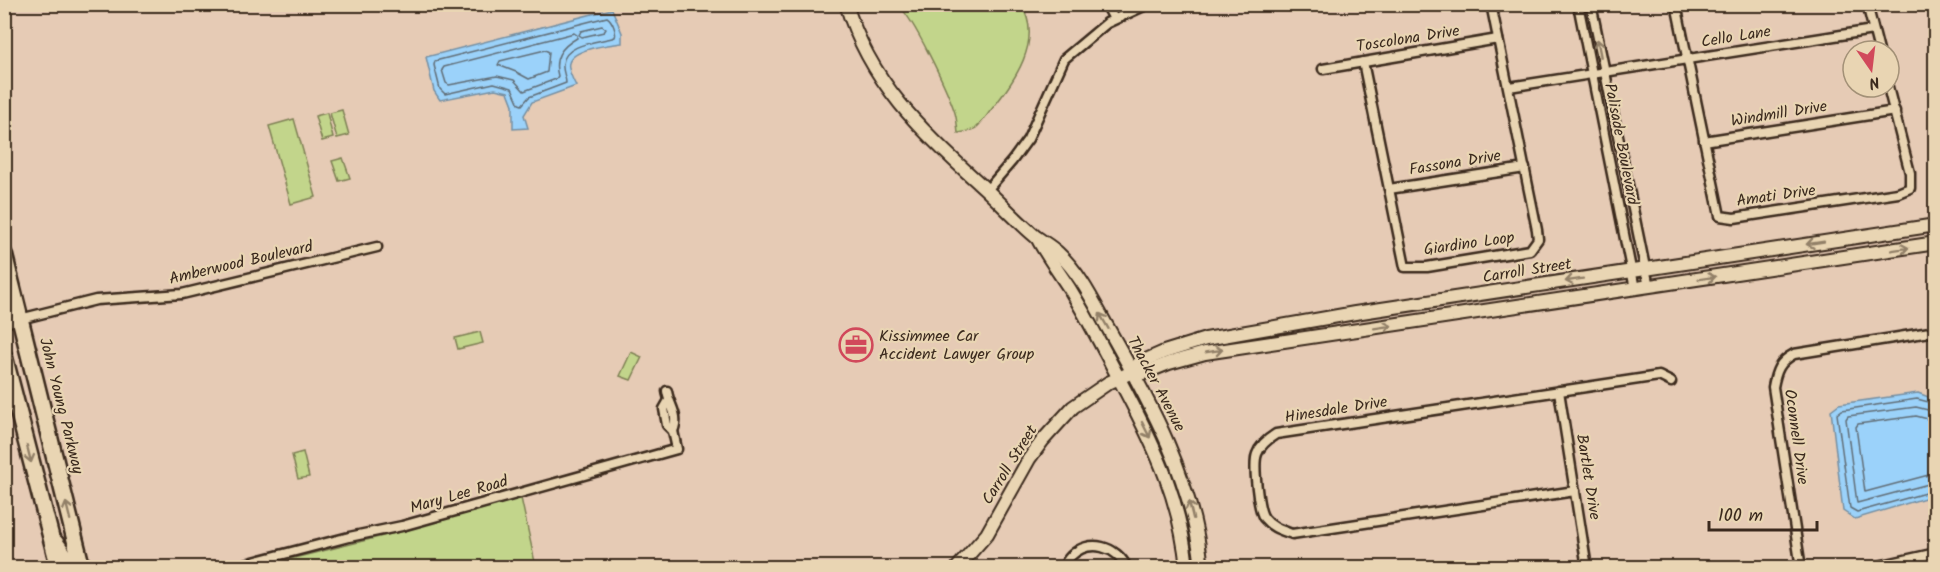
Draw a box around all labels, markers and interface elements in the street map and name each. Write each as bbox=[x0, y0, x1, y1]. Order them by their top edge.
street label: Toscolona Drive bbox=[1355, 19, 1461, 59]
street label: Cello Lane bbox=[1699, 19, 1773, 55]
one-way arrow bbox=[1593, 38, 1604, 58]
north arrow bbox=[1841, 39, 1901, 99]
text: N bbox=[1866, 69, 1882, 95]
street label: Palisade Boulevard bbox=[1597, 81, 1645, 208]
street label: Windmill Drive bbox=[1729, 94, 1829, 134]
street label: Fassona Drive bbox=[1407, 143, 1503, 183]
street label: Amati Drive bbox=[1735, 178, 1817, 214]
street label: Giardino Loop bbox=[1422, 225, 1516, 263]
street label: Amberwood Boulevard bbox=[167, 234, 316, 292]
one-way arrow bbox=[1806, 238, 1826, 249]
one-way arrow bbox=[1889, 243, 1909, 254]
street label: Carroll Street bbox=[1481, 252, 1574, 290]
one-way arrow bbox=[1696, 272, 1716, 283]
one-way arrow bbox=[1565, 275, 1584, 286]
one-way arrow bbox=[1098, 313, 1110, 330]
one-way arrow bbox=[1372, 321, 1392, 332]
place label: Kissimmee Car Accident Lawyer Group bbox=[879, 324, 1035, 367]
office icon: Kissimmee Car Accident Lawyer Group bbox=[838, 327, 874, 363]
street label: Thacker Avenue bbox=[1120, 332, 1192, 436]
street label: John Young Parkway bbox=[32, 335, 90, 477]
one-way arrow bbox=[1204, 346, 1224, 357]
street label: Oconnell Drive bbox=[1777, 388, 1815, 486]
street label: Hinesdale Drive bbox=[1283, 390, 1389, 430]
street label: Carroll Street bbox=[976, 420, 1045, 510]
one-way arrow bbox=[1140, 421, 1152, 438]
street label: Bartlet Drive bbox=[1569, 432, 1607, 522]
one-way arrow bbox=[24, 444, 36, 463]
street label: Mary Lee Road bbox=[407, 469, 512, 521]
scale bar bbox=[1709, 494, 1817, 532]
one-way arrow bbox=[1185, 501, 1197, 520]
one-way arrow bbox=[62, 502, 74, 521]
text: 100 m bbox=[1718, 502, 1763, 531]

